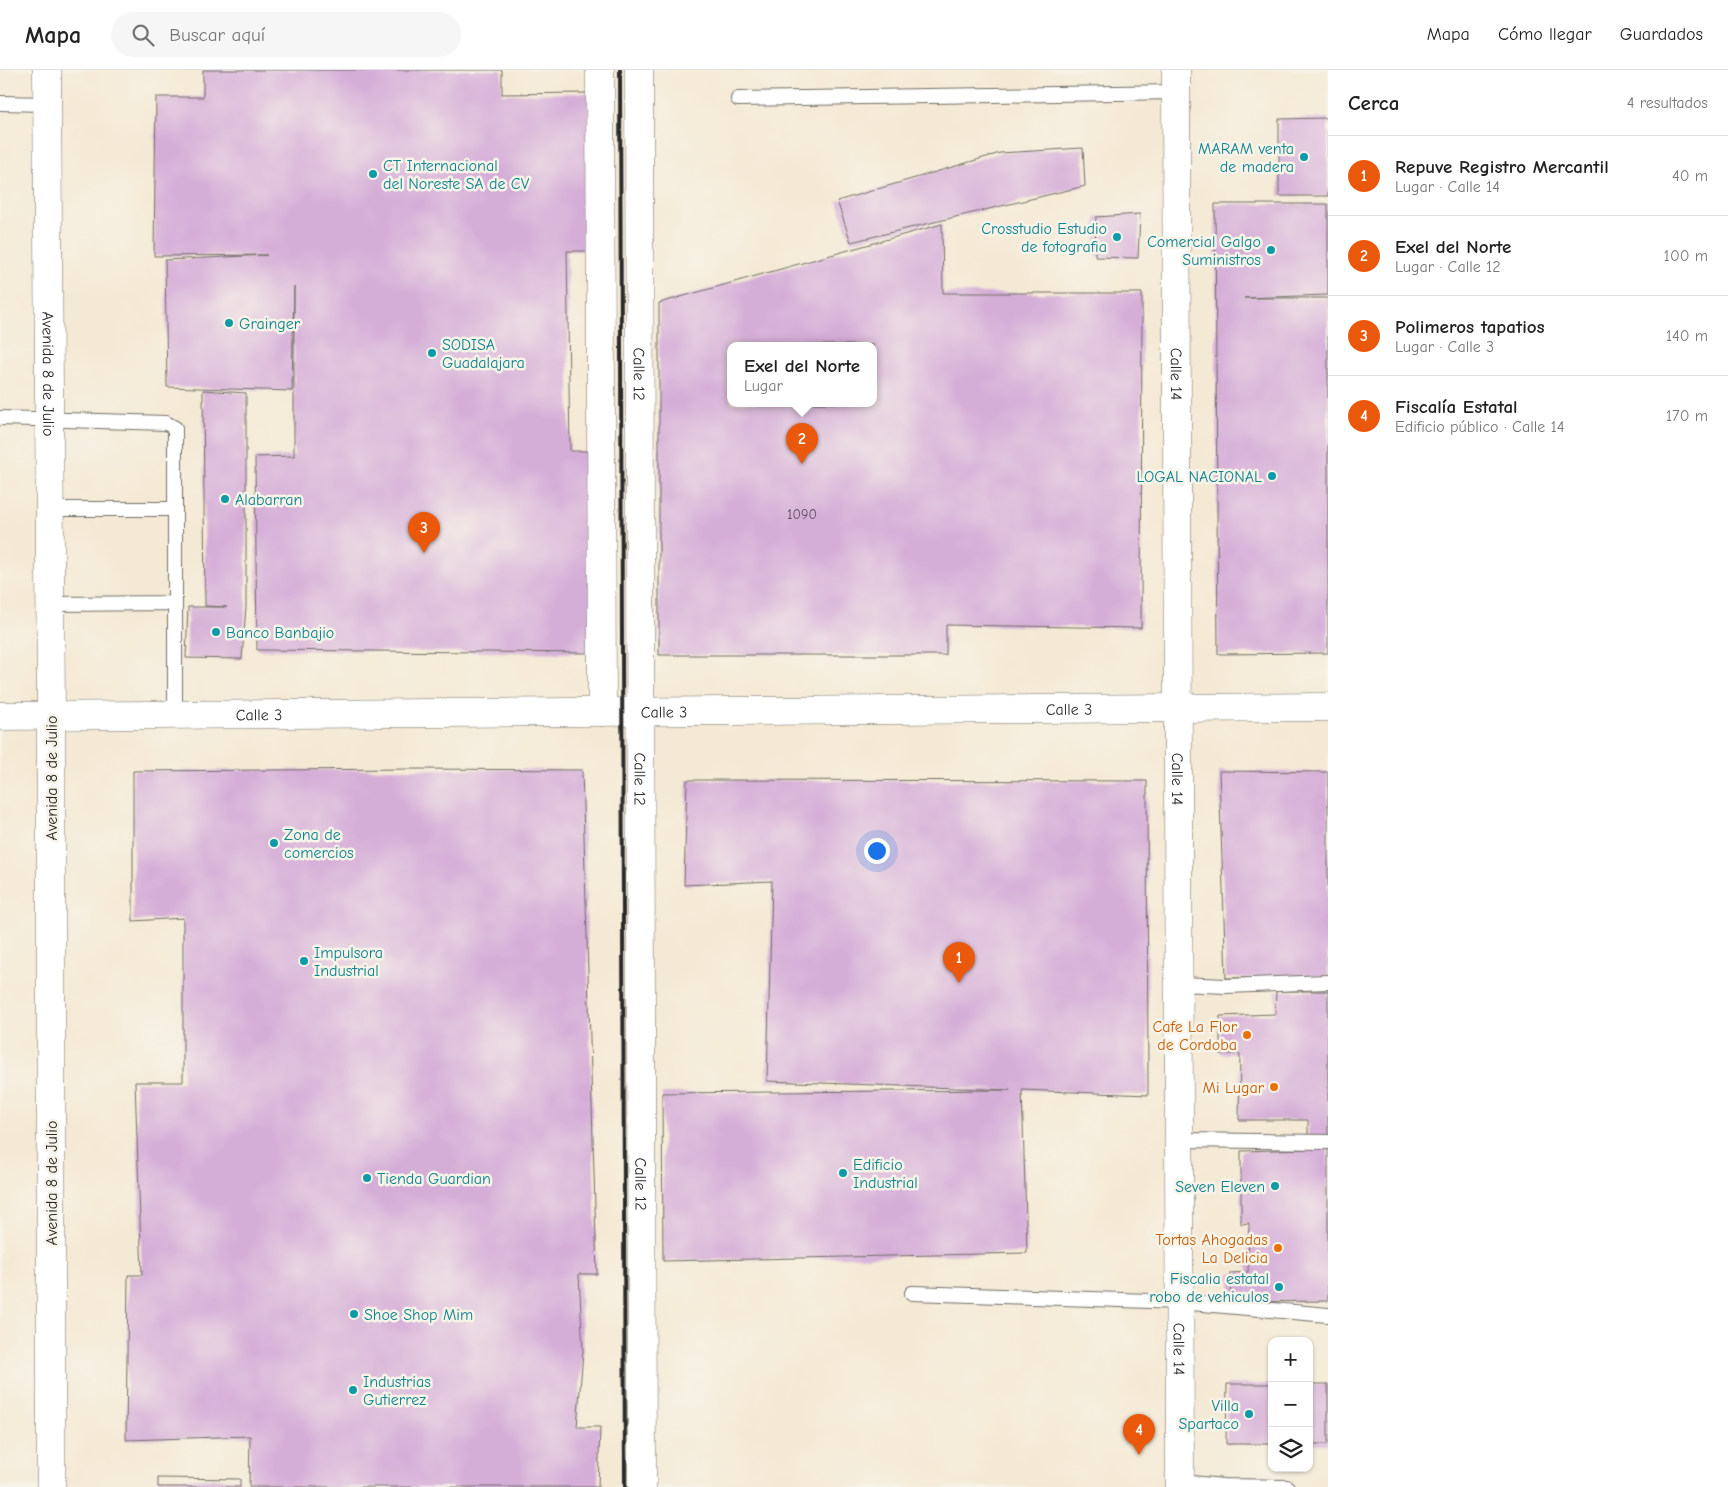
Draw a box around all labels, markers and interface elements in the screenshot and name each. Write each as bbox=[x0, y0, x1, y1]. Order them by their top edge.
search box bbox=[111, 12, 461, 57]
text: Mapa bbox=[25, 21, 81, 49]
icon: search bbox=[129, 21, 157, 49]
text: Buscar aquí bbox=[169, 24, 265, 46]
text: Mapa bbox=[1427, 24, 1470, 45]
text: Cómo llegar bbox=[1498, 24, 1592, 45]
text: Guardados bbox=[1620, 24, 1703, 45]
text: Cerca bbox=[1348, 91, 1399, 115]
text: 4 resultados bbox=[1627, 94, 1708, 112]
place label: MARAM venta de madera bbox=[1198, 140, 1294, 176]
marker: MARAM venta de madera bbox=[1298, 151, 1310, 163]
text: Repuve Registro Mercantil bbox=[1395, 156, 1609, 178]
place label: CT Internacional del Noreste SA de CV bbox=[383, 157, 530, 193]
text: 1 bbox=[1361, 167, 1367, 185]
text: 40 m bbox=[1672, 167, 1708, 185]
marker: CT Internacional del Noreste SA de CV bbox=[367, 168, 379, 180]
text: Lugar · Calle 14 bbox=[1395, 178, 1500, 196]
place label: Crosstudio Estudio de fotografia bbox=[981, 220, 1107, 256]
marker: Crosstudio Estudio de fotografia bbox=[1111, 231, 1123, 243]
place label: Comercial Galgo Suministros bbox=[1147, 233, 1261, 269]
text: Exel del Norte bbox=[1395, 236, 1511, 258]
marker: Comercial Galgo Suministros bbox=[1265, 244, 1277, 256]
text: 2 bbox=[1360, 247, 1368, 265]
text: 100 m bbox=[1664, 247, 1708, 265]
text: Lugar · Calle 12 bbox=[1395, 258, 1501, 276]
street label: Avenida 8 de Julio bbox=[38, 311, 57, 437]
place label: Grainger bbox=[239, 315, 301, 333]
text: Polimeros tapatios bbox=[1395, 316, 1545, 338]
marker: Grainger bbox=[223, 317, 235, 329]
text: 3 bbox=[1360, 327, 1368, 345]
text: 140 m bbox=[1666, 327, 1708, 345]
place label: SODISA Guadalajara bbox=[442, 336, 525, 372]
text: Lugar · Calle 3 bbox=[1395, 338, 1494, 356]
popup bbox=[727, 342, 877, 407]
marker: SODISA Guadalajara bbox=[426, 347, 438, 359]
street label: Calle 12 bbox=[630, 347, 648, 401]
street label: Calle 14 bbox=[1167, 348, 1185, 400]
text: Exel del Norte bbox=[744, 355, 860, 377]
text: Lugar bbox=[744, 377, 783, 395]
text: Fiscalía Estatal bbox=[1395, 396, 1518, 418]
text: 4 bbox=[1360, 407, 1368, 425]
text: 170 m bbox=[1666, 407, 1708, 425]
text: Edificio público · Calle 14 bbox=[1395, 418, 1565, 436]
pin: 2 bbox=[786, 423, 818, 464]
place label: LOGAL NACIONAL bbox=[1137, 468, 1262, 486]
marker: LOGAL NACIONAL bbox=[1266, 470, 1278, 482]
place label: Alabarran bbox=[235, 491, 302, 509]
marker: Alabarran bbox=[219, 493, 231, 505]
house number: 1090 bbox=[787, 506, 817, 523]
pin: 3 bbox=[408, 512, 440, 553]
place label: Banco Banbajio bbox=[226, 624, 334, 642]
marker: Banco Banbajio bbox=[210, 626, 222, 638]
street label: Calle 3 bbox=[1046, 701, 1092, 719]
street label: Calle 3 bbox=[641, 703, 687, 722]
street label: Calle 3 bbox=[236, 706, 282, 724]
street label: Avenida 8 de Julio bbox=[43, 716, 61, 840]
street label: Calle 12 bbox=[630, 752, 649, 806]
street label: Calle 14 bbox=[1168, 753, 1186, 805]
place label: Zona de comercios bbox=[284, 826, 354, 862]
marker: Zona de comercios bbox=[268, 837, 280, 849]
your location bbox=[864, 838, 890, 864]
pin: 1 bbox=[943, 942, 975, 983]
place label: Impulsora Industrial bbox=[314, 944, 383, 980]
marker: Impulsora Industrial bbox=[298, 955, 310, 967]
place label: Cafe La Flor de Cordoba bbox=[1153, 1018, 1238, 1054]
marker: Cafe La Flor de Cordoba bbox=[1241, 1029, 1253, 1041]
place label: Mi Lugar bbox=[1203, 1079, 1265, 1097]
marker: Mi Lugar bbox=[1268, 1081, 1280, 1093]
street label: Avenida 8 de Julio bbox=[43, 1121, 61, 1245]
place label: Edificio Industrial bbox=[853, 1156, 918, 1192]
street label: Calle 12 bbox=[631, 1157, 649, 1211]
marker: Edificio Industrial bbox=[837, 1167, 849, 1179]
place label: Tienda Guardian bbox=[377, 1170, 491, 1188]
marker: Tienda Guardian bbox=[361, 1172, 373, 1184]
place label: Seven Eleven bbox=[1175, 1178, 1265, 1196]
marker: Seven Eleven bbox=[1269, 1180, 1281, 1192]
place label: Tortas Ahogadas La Delicia bbox=[1155, 1231, 1268, 1267]
marker: Tortas Ahogadas La Delicia bbox=[1272, 1242, 1284, 1254]
place label: Fiscalia estatal robo de vehiculos bbox=[1149, 1270, 1269, 1306]
marker: Fiscalia estatal robo de vehiculos bbox=[1273, 1281, 1285, 1293]
place label: Shoe Shop Mim bbox=[364, 1306, 473, 1324]
marker: Shoe Shop Mim bbox=[348, 1308, 360, 1320]
street label: Calle 14 bbox=[1170, 1323, 1188, 1375]
map controls bbox=[1268, 1337, 1313, 1472]
button: + bbox=[1268, 1337, 1313, 1382]
place label: Industrias Gutierrez bbox=[363, 1373, 431, 1409]
button: − bbox=[1268, 1382, 1313, 1427]
marker: Industrias Gutierrez bbox=[347, 1384, 359, 1396]
place label: Villa Spartaco bbox=[1179, 1397, 1239, 1433]
marker: Villa Spartaco bbox=[1243, 1408, 1255, 1420]
pin: 4 bbox=[1123, 1414, 1155, 1455]
button: layers bbox=[1268, 1427, 1313, 1472]

